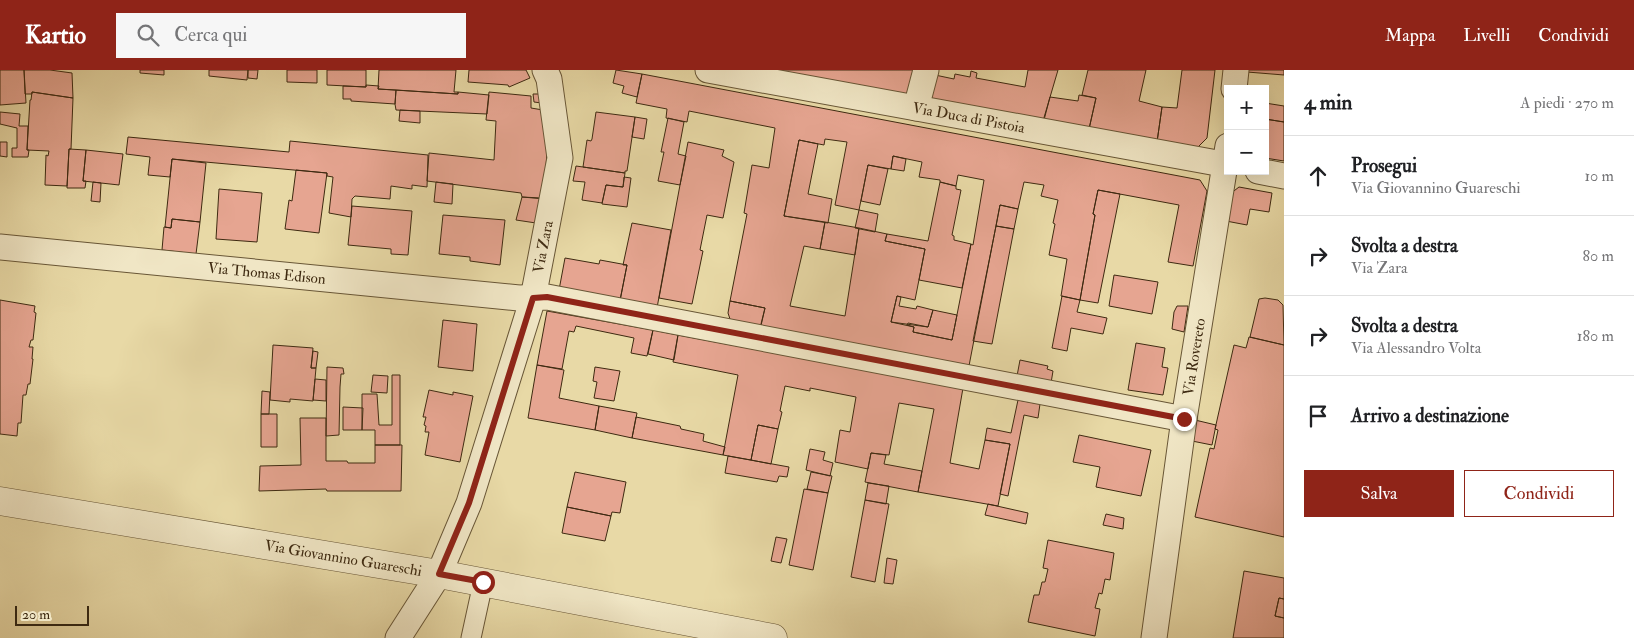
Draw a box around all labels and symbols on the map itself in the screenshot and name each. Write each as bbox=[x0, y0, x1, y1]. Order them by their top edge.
street label: Via Duca di Pistoia bbox=[911, 98, 1027, 137]
street label: Via Zara bbox=[529, 218, 557, 275]
street label: Via Thomas Edison bbox=[207, 258, 327, 288]
street label: Via Rovereto bbox=[1178, 317, 1210, 397]
route end bbox=[1173, 408, 1196, 431]
street label: Via Giovannino Guareschi bbox=[263, 536, 423, 581]
route start bbox=[472, 571, 495, 594]
scale bar bbox=[15, 603, 89, 626]

